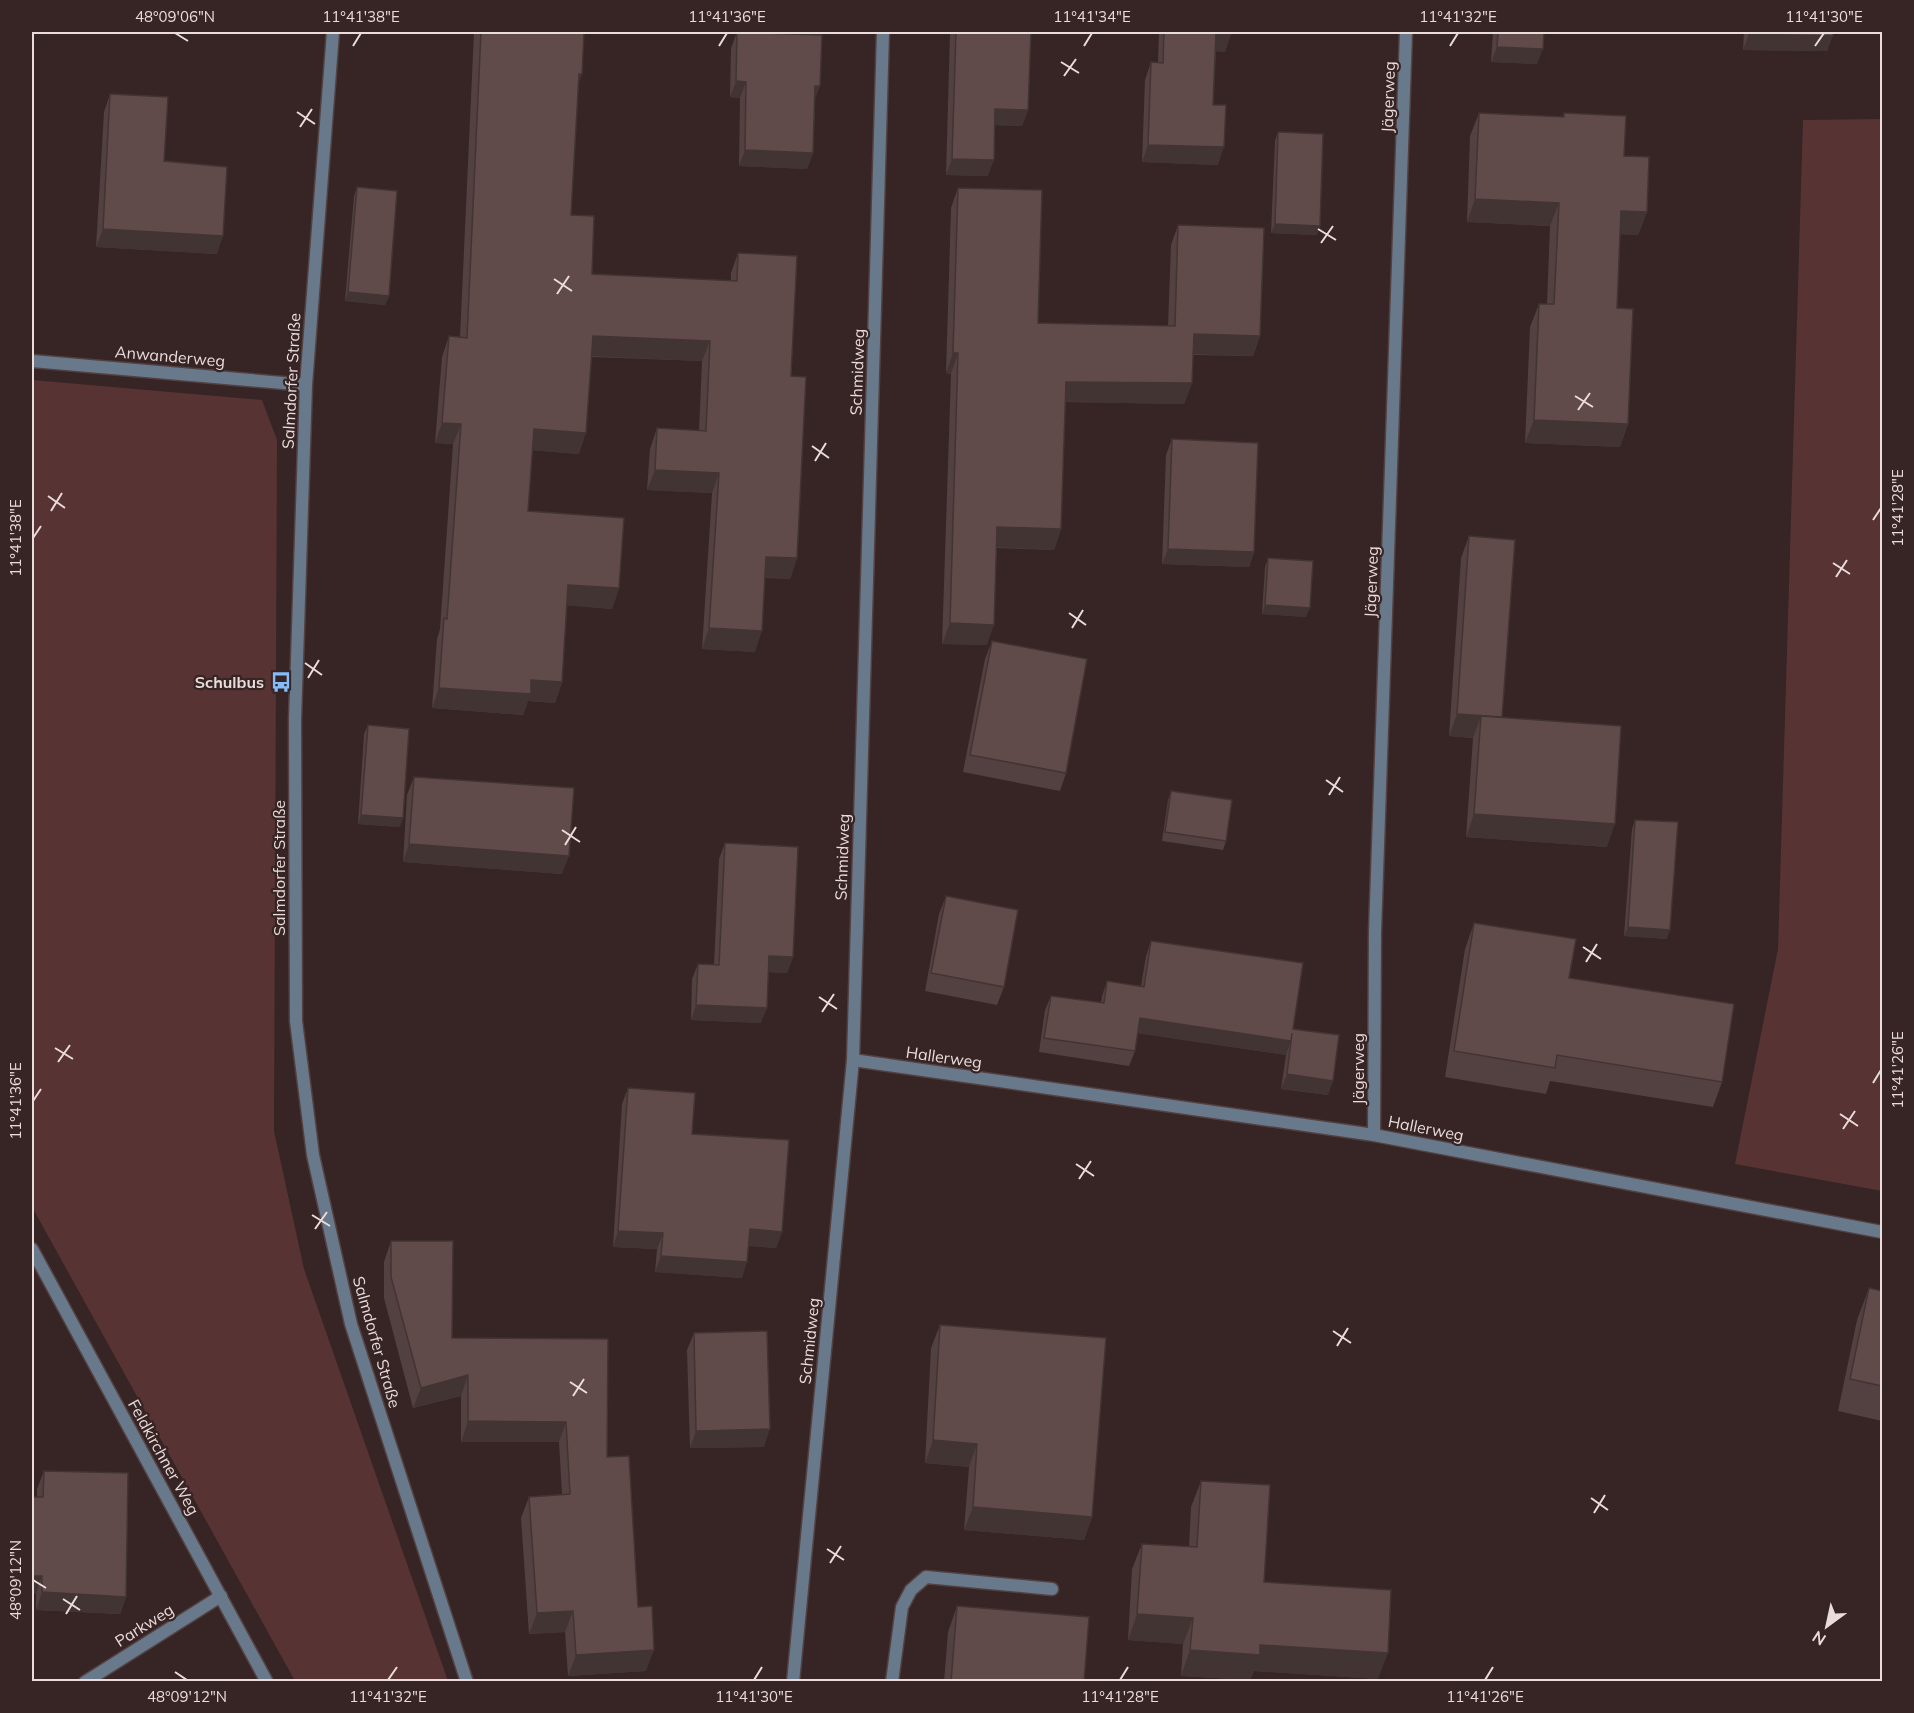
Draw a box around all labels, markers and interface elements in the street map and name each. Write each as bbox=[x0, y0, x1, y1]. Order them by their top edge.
text: 48°09'06"N bbox=[135, 7, 215, 26]
text: 11°41'38"E bbox=[322, 7, 400, 26]
text: 11°41'36"E bbox=[688, 7, 766, 26]
text: 11°41'34"E bbox=[1053, 7, 1131, 26]
text: 11°41'32"E bbox=[1419, 7, 1497, 26]
text: 11°41'30"E bbox=[1785, 7, 1863, 26]
street label: Jägerweg bbox=[1377, 61, 1399, 133]
street label: Salmdorfer Straße bbox=[277, 313, 305, 449]
street label: Schmidweg bbox=[845, 328, 869, 416]
street label: Anwanderweg bbox=[114, 341, 226, 371]
text: 11°41'28"E bbox=[1888, 469, 1907, 547]
text: 11°41'38"E bbox=[6, 499, 25, 577]
street label: Jägerweg bbox=[1360, 546, 1382, 618]
bus stop icon: Schulbus bbox=[269, 670, 293, 694]
place label: Schulbus bbox=[195, 672, 264, 692]
street label: Salmdorfer Straße bbox=[269, 800, 289, 936]
street label: Schmidweg bbox=[830, 813, 854, 901]
text: 11°41'26"E bbox=[1888, 1031, 1907, 1109]
street label: Jägerweg bbox=[1348, 1033, 1368, 1105]
street label: Hallerweg bbox=[905, 1042, 983, 1072]
text: 11°41'36"E bbox=[6, 1062, 25, 1140]
street label: Hallerweg bbox=[1386, 1111, 1466, 1145]
street label: Salmdorfer Straße bbox=[349, 1274, 405, 1410]
street label: Schmidweg bbox=[795, 1297, 823, 1385]
street label: Feldkirchner Weg bbox=[124, 1396, 204, 1518]
text: 48°09'12"N bbox=[6, 1540, 25, 1620]
north arrow bbox=[1797, 1596, 1857, 1656]
street label: Parkweg bbox=[111, 1599, 177, 1651]
text: N bbox=[1808, 1627, 1829, 1650]
text: 48°09'12"N bbox=[147, 1687, 227, 1706]
text: 11°41'32"E bbox=[349, 1687, 427, 1706]
text: 11°41'30"E bbox=[715, 1687, 793, 1706]
text: 11°41'28"E bbox=[1081, 1687, 1159, 1706]
text: 11°41'26"E bbox=[1446, 1687, 1524, 1706]

